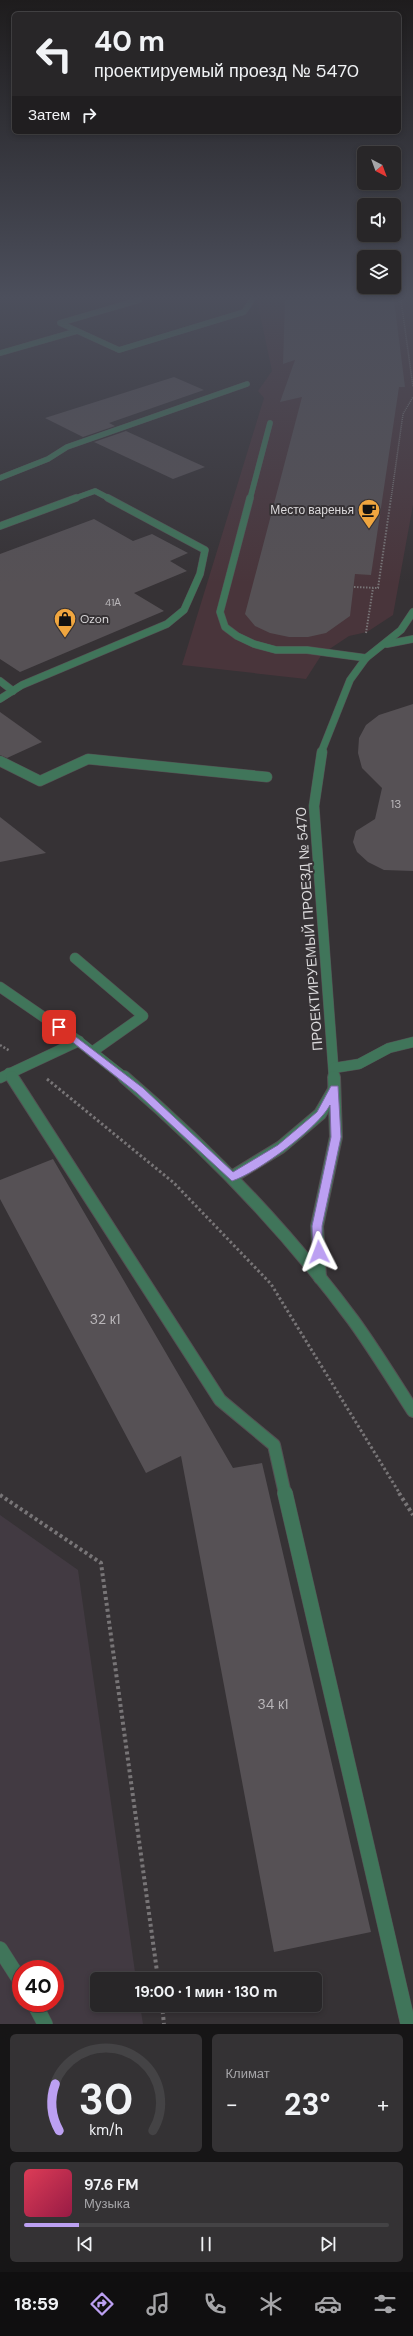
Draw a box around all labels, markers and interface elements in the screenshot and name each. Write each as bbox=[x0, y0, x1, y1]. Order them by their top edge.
text: 40 m bbox=[94, 23, 165, 60]
icon: left bbox=[28, 28, 80, 80]
text: проектируемый проезд № 5470 bbox=[94, 59, 359, 83]
icon: right bbox=[78, 104, 100, 126]
text: Затем bbox=[28, 105, 70, 125]
north arrow bbox=[357, 146, 401, 190]
map controls bbox=[357, 146, 401, 294]
button: sound bbox=[357, 198, 401, 242]
button: layers bbox=[357, 250, 401, 294]
cafe icon: Место варенья bbox=[356, 497, 382, 530]
place label: Место варенья bbox=[270, 502, 354, 518]
house number: 41А bbox=[105, 596, 121, 609]
shop icon: Ozon bbox=[52, 606, 78, 639]
place label: Ozon bbox=[80, 611, 109, 627]
house number: 13 bbox=[391, 796, 401, 812]
street label: ПРОЕКТИРУЕМЫЙ ПРОЕЗД № 5470 bbox=[291, 806, 327, 1052]
pin bbox=[42, 1010, 76, 1044]
icon: arrive bbox=[48, 1016, 70, 1038]
position arrow bbox=[298, 1231, 340, 1273]
house number: 32 к1 bbox=[90, 1310, 120, 1328]
house number: 34 к1 bbox=[258, 1695, 289, 1713]
speed limit sign: 40 bbox=[12, 1960, 64, 2012]
text: 19:00 · 1 мин · 130 m bbox=[135, 1982, 277, 2002]
text: Климат bbox=[226, 2065, 270, 2082]
text: 30 bbox=[79, 2073, 133, 2127]
text: 23° bbox=[284, 2085, 330, 2124]
text: − bbox=[226, 2090, 238, 2119]
text: + bbox=[377, 2090, 389, 2119]
text: km/h bbox=[89, 2121, 123, 2139]
text: 97.6 FM bbox=[84, 2175, 139, 2195]
text: Музыка bbox=[84, 2195, 130, 2212]
icon: previous bbox=[74, 2233, 96, 2255]
icon: pause bbox=[195, 2233, 217, 2255]
icon: next bbox=[317, 2233, 339, 2255]
icon: directions bbox=[88, 2290, 116, 2318]
icon: music bbox=[144, 2290, 172, 2318]
icon: phone bbox=[201, 2290, 229, 2318]
icon: climate bbox=[257, 2290, 285, 2318]
icon: car bbox=[314, 2290, 342, 2318]
icon: filters bbox=[371, 2290, 399, 2318]
text: 18:59 bbox=[14, 2292, 59, 2316]

